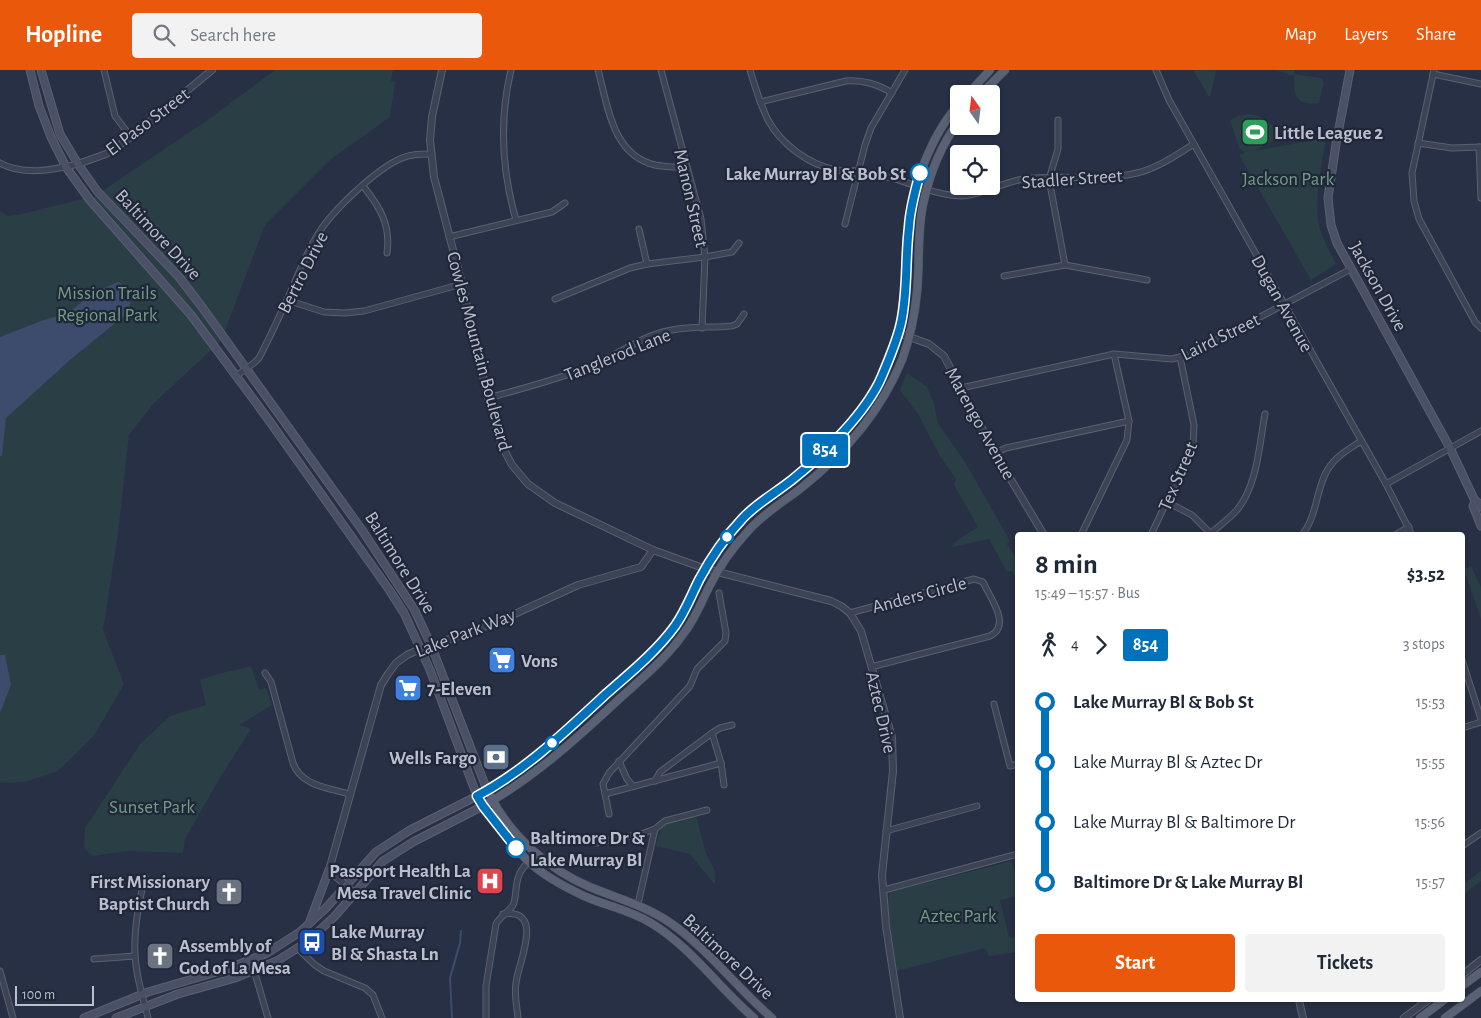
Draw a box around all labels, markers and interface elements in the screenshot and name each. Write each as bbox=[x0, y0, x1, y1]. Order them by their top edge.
search box bbox=[132, 13, 482, 58]
icon: search bbox=[150, 21, 178, 49]
text: Hopline bbox=[25, 23, 102, 47]
text: Search here bbox=[190, 26, 276, 45]
text: Map bbox=[1285, 26, 1316, 44]
text: Layers bbox=[1344, 26, 1388, 44]
text: Share bbox=[1416, 26, 1456, 44]
street label: El Paso Street bbox=[103, 85, 193, 160]
north arrow bbox=[950, 85, 1000, 135]
map controls bbox=[950, 85, 1000, 195]
sports icon: Little League 2 bbox=[1240, 117, 1270, 147]
place label: Little League 2 bbox=[1274, 124, 1383, 143]
button: locate bbox=[950, 145, 1000, 195]
street label: Manon Street bbox=[670, 147, 711, 249]
marker: Lake Murray Bl & Bob St bbox=[910, 163, 930, 183]
place label: Lake Murray Bl & Bob St bbox=[725, 165, 907, 184]
street label: Stadler Street bbox=[1021, 166, 1123, 192]
park label: Jackson Park bbox=[1242, 170, 1334, 189]
street label: Baltimore Drive bbox=[111, 186, 204, 284]
street label: Bertro Drive bbox=[275, 229, 332, 317]
street label: Jackson Drive bbox=[1345, 239, 1410, 335]
street label: Cowles Mountain Boulevard bbox=[443, 250, 514, 453]
street label: Dugan Avenue bbox=[1247, 252, 1316, 356]
park label: Mission Trails Regional Park bbox=[57, 284, 158, 325]
street label: Laird Street bbox=[1178, 310, 1263, 365]
street label: Tanglerod Lane bbox=[562, 325, 673, 385]
street label: Marengo Avenue bbox=[941, 364, 1018, 483]
line badge: 854 bbox=[796, 434, 854, 466]
street label: Tex Street bbox=[1155, 439, 1201, 514]
text: 854 bbox=[812, 441, 838, 459]
street label: Baltimore Drive bbox=[361, 508, 439, 617]
unlabelled marker bbox=[720, 530, 734, 544]
text: 8 min bbox=[1035, 551, 1098, 579]
text: $3.52 bbox=[1407, 565, 1445, 584]
street label: Anders Circle bbox=[870, 574, 969, 617]
text: 15:49 – 15:57 · Bus bbox=[1035, 585, 1140, 601]
street label: Lake Park Way bbox=[413, 606, 518, 661]
icon: walk bbox=[1035, 631, 1063, 659]
icon: forward bbox=[1087, 631, 1115, 659]
text: 4 bbox=[1071, 636, 1079, 652]
text: 854 bbox=[1133, 636, 1158, 654]
text: 3 stops bbox=[1403, 636, 1445, 652]
supermarket icon: Vons bbox=[487, 645, 517, 675]
place label: Vons bbox=[521, 652, 558, 671]
street label: Aztec Drive bbox=[862, 670, 899, 755]
supermarket icon: 7-Eleven bbox=[393, 673, 423, 703]
place label: 7-Eleven bbox=[427, 680, 491, 699]
text: Lake Murray Bl & Bob St bbox=[1073, 693, 1254, 712]
text: 15:53 bbox=[1416, 694, 1445, 710]
unlabelled marker bbox=[545, 736, 559, 750]
bank icon: Wells Fargo bbox=[481, 742, 511, 772]
place label: Wells Fargo bbox=[389, 749, 477, 768]
text: Lake Murray Bl & Aztec Dr bbox=[1073, 753, 1263, 772]
text: 15:55 bbox=[1416, 754, 1445, 770]
park label: Sunset Park bbox=[109, 798, 195, 817]
text: Lake Murray Bl & Baltimore Dr bbox=[1073, 813, 1295, 832]
text: 15:56 bbox=[1415, 814, 1445, 830]
place label: Baltimore Dr & Lake Murray Bl bbox=[530, 829, 645, 870]
marker: Baltimore Dr & Lake Murray Bl bbox=[506, 838, 526, 858]
place label: Passport Health La Mesa Travel Clinic bbox=[329, 862, 472, 903]
hospital icon: Passport Health La Mesa Travel Clinic bbox=[475, 866, 505, 896]
place label: First Missionary Baptist Church bbox=[90, 873, 211, 914]
text: Baltimore Dr & Lake Murray Bl bbox=[1073, 873, 1303, 892]
text: 15:57 bbox=[1416, 874, 1445, 890]
church icon: First Missionary Baptist Church bbox=[214, 877, 244, 907]
park label: Aztec Park bbox=[920, 907, 997, 926]
street label: Baltimore Drive bbox=[679, 911, 777, 1004]
place label: Lake Murray Bl & Shasta Ln bbox=[331, 923, 439, 964]
bus stop icon: Lake Murray Bl & Shasta Ln bbox=[297, 927, 327, 957]
button: Start bbox=[1035, 934, 1235, 992]
button: Tickets bbox=[1245, 934, 1445, 992]
place label: Assembly of God of La Mesa bbox=[179, 937, 291, 978]
church icon: Assembly of God of La Mesa bbox=[145, 941, 175, 971]
scale bar bbox=[15, 983, 94, 1006]
text: 100 m bbox=[22, 988, 55, 1002]

